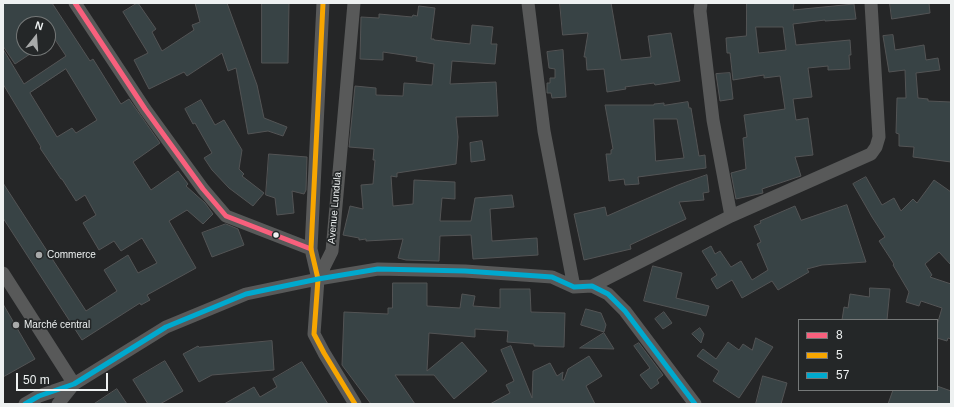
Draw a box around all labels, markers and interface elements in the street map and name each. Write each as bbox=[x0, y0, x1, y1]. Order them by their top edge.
north arrow bbox=[16, 16, 56, 56]
text: N bbox=[34, 19, 45, 32]
street label: Avenue Lundula bbox=[326, 172, 344, 244]
unlabelled marker bbox=[271, 230, 281, 240]
place label: Commerce bbox=[47, 249, 96, 261]
marker: Commerce bbox=[34, 250, 44, 260]
place label: Marché central bbox=[24, 319, 90, 331]
legend bbox=[798, 319, 938, 391]
marker: Marché central bbox=[11, 320, 21, 330]
text: 8 bbox=[836, 328, 843, 342]
text: 5 bbox=[836, 348, 843, 362]
scale bar bbox=[18, 365, 110, 391]
text: 57 bbox=[836, 368, 849, 382]
text: 50 m bbox=[23, 373, 50, 387]

